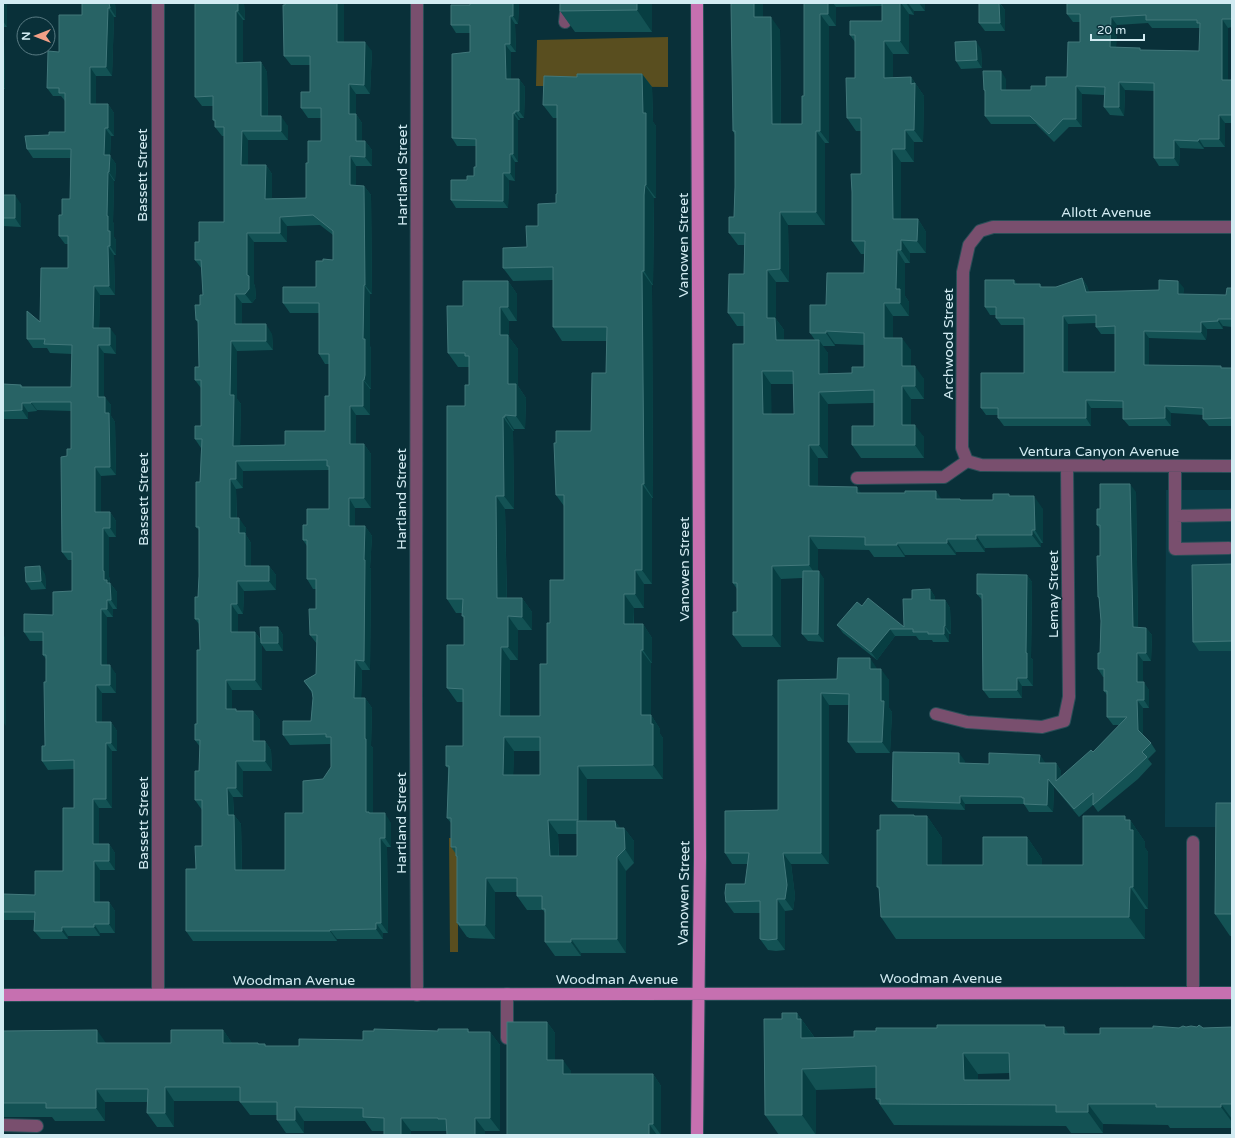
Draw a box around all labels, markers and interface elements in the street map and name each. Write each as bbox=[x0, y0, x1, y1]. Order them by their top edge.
north arrow bbox=[16, 16, 56, 56]
scale bar bbox=[1091, 16, 1144, 42]
text: 20 m bbox=[1097, 23, 1126, 37]
text: N bbox=[20, 32, 33, 40]
street label: Hartland Street bbox=[394, 124, 411, 226]
street label: Bassett Street bbox=[134, 128, 151, 222]
street label: Vanowen Street bbox=[675, 192, 692, 297]
street label: Allott Avenue bbox=[1061, 204, 1151, 221]
street label: Archwood Street bbox=[940, 287, 957, 400]
street label: Ventura Canyon Avenue bbox=[1019, 443, 1179, 460]
street label: Hartland Street bbox=[393, 448, 410, 550]
street label: Bassett Street bbox=[135, 452, 152, 546]
street label: Vanowen Street bbox=[676, 516, 693, 621]
street label: Lemay Street bbox=[1045, 549, 1062, 638]
street label: Hartland Street bbox=[393, 772, 410, 874]
street label: Bassett Street bbox=[135, 776, 152, 870]
street label: Vanowen Street bbox=[675, 840, 693, 946]
street label: Woodman Avenue bbox=[880, 970, 1002, 987]
street label: Woodman Avenue bbox=[556, 971, 678, 988]
street label: Woodman Avenue bbox=[233, 972, 355, 989]

